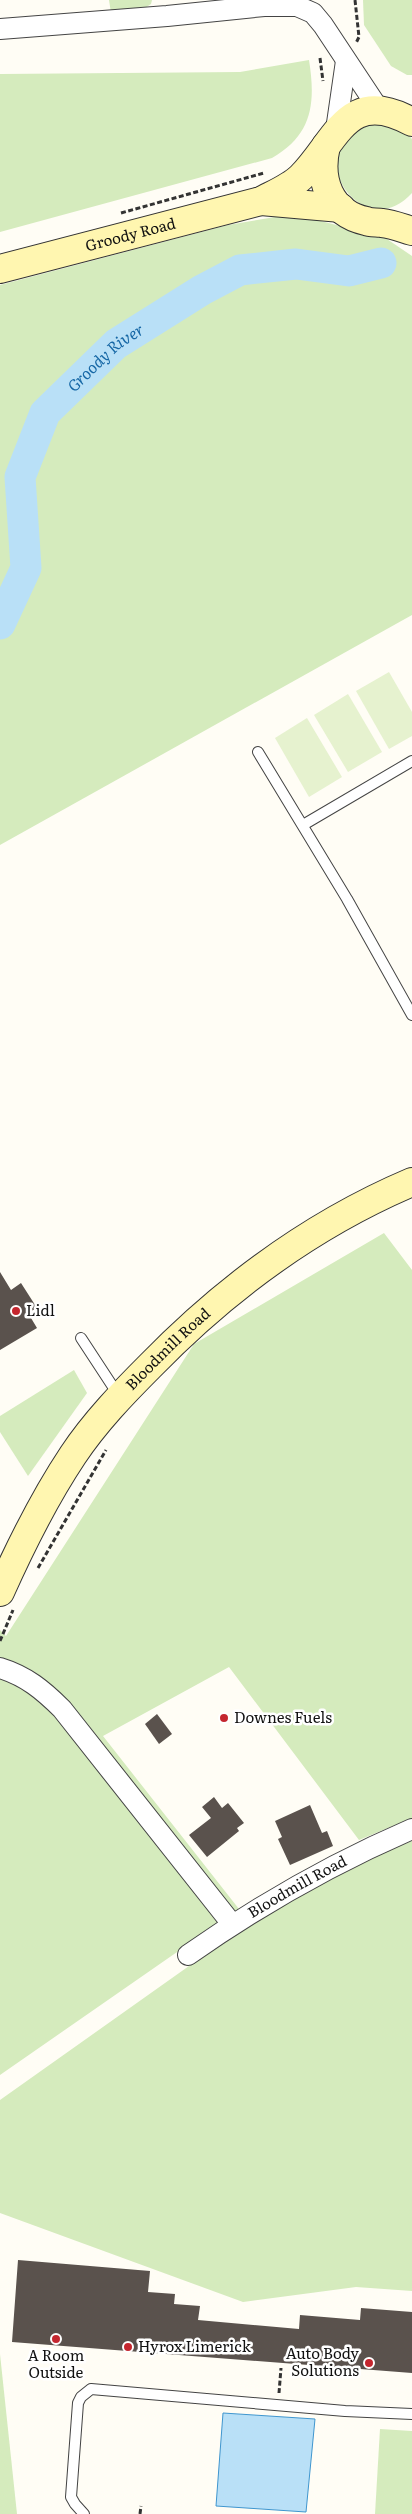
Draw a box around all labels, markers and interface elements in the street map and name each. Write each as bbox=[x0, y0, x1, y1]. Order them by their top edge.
street label: Groody Road bbox=[83, 211, 178, 256]
water label: Groody River bbox=[61, 317, 148, 397]
place label: Lidl bbox=[26, 1298, 55, 1321]
street label: Bloodmill Road bbox=[119, 1301, 215, 1395]
marker: Lidl bbox=[10, 1305, 22, 1317]
place label: Downes Fuels bbox=[234, 1705, 332, 1728]
marker: Downes Fuels bbox=[218, 1712, 230, 1724]
street label: Bloodmill Road bbox=[243, 1848, 350, 1923]
marker: A Room Outside bbox=[50, 2333, 62, 2345]
place label: Hyrox Limerick bbox=[138, 2334, 252, 2357]
marker: Hyrox Limerick bbox=[122, 2341, 134, 2353]
place label: Auto Body Solutions bbox=[286, 2341, 359, 2381]
place label: A Room Outside bbox=[28, 2343, 85, 2383]
marker: Auto Body Solutions bbox=[363, 2357, 375, 2369]

